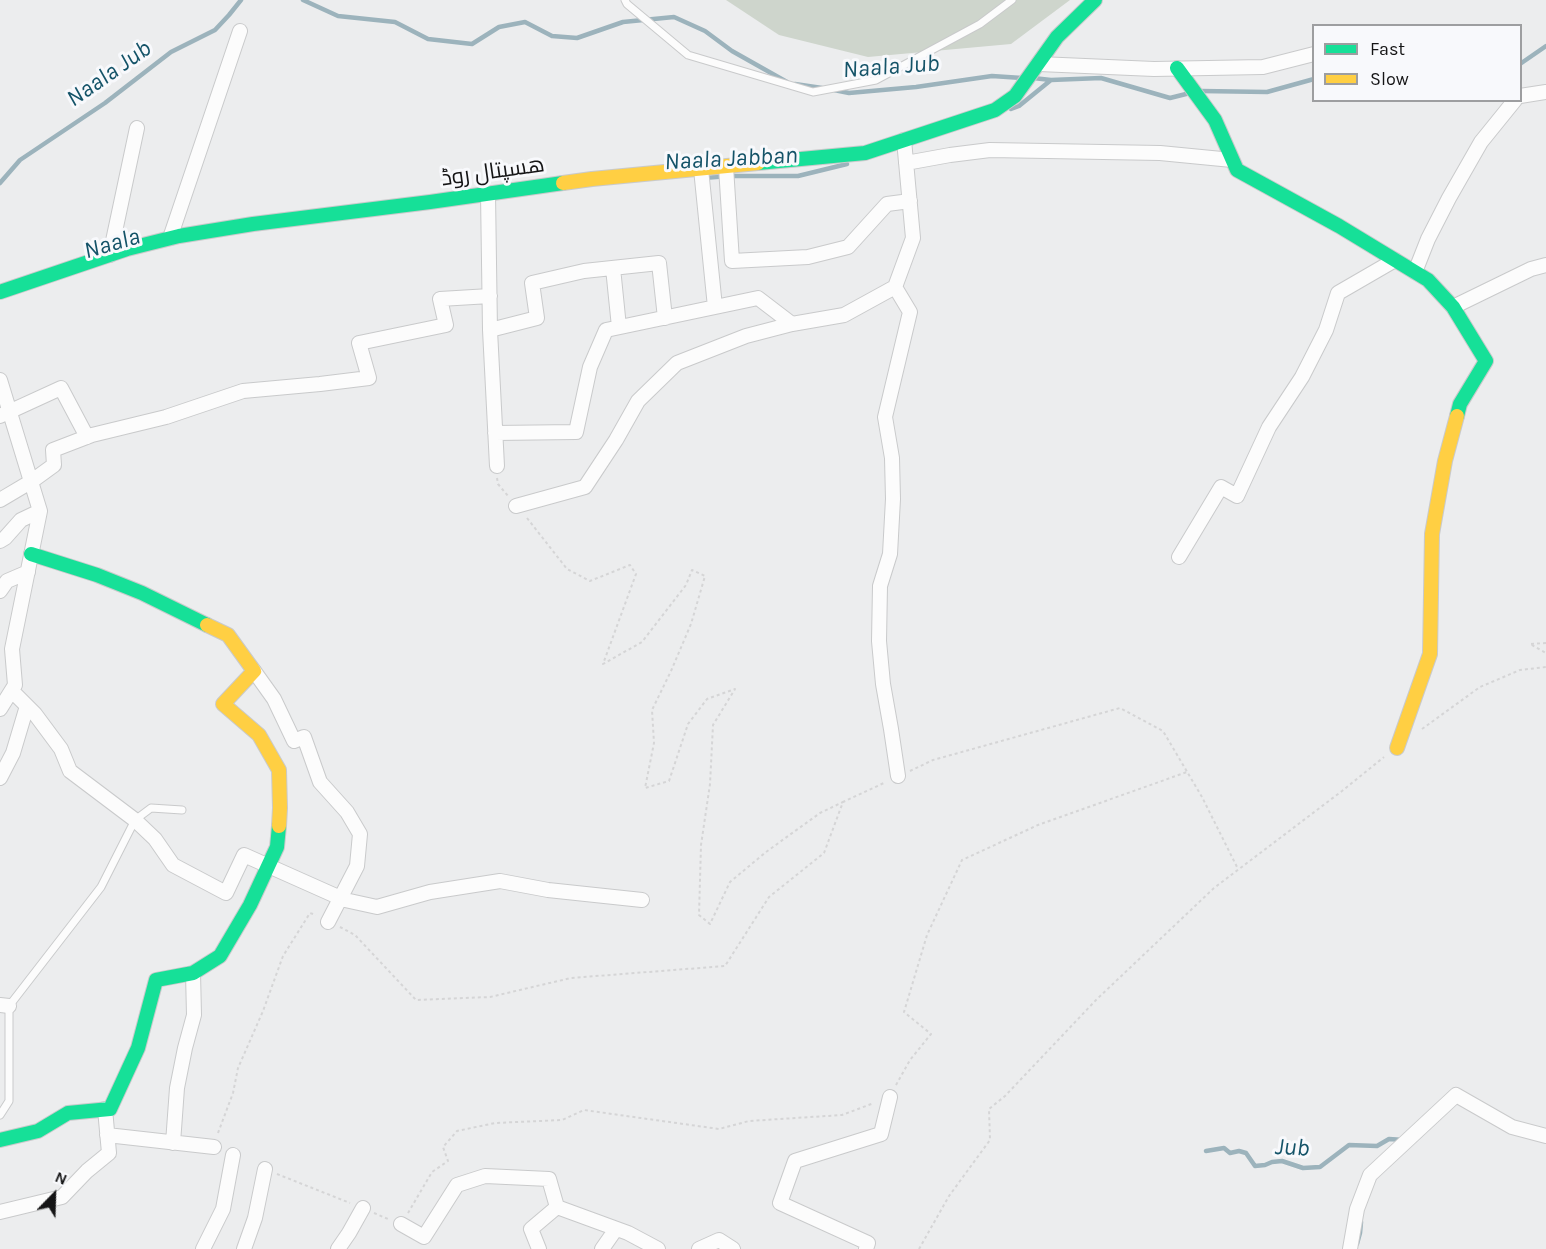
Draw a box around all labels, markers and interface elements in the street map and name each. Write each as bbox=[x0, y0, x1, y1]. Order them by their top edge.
legend bbox=[1312, 24, 1522, 102]
water label: Naala Jub bbox=[61, 34, 157, 114]
text: Fast bbox=[1370, 38, 1405, 60]
water label: Naala Jub bbox=[842, 49, 940, 85]
text: Slow bbox=[1370, 68, 1409, 90]
water label: Naala Jabban bbox=[664, 141, 798, 177]
street label: ھسپتال روڈ bbox=[440, 152, 546, 192]
water label: Naala bbox=[81, 222, 143, 266]
water label: Jub bbox=[1274, 1133, 1310, 1163]
north arrow bbox=[24, 1165, 84, 1225]
text: N bbox=[52, 1167, 70, 1189]

